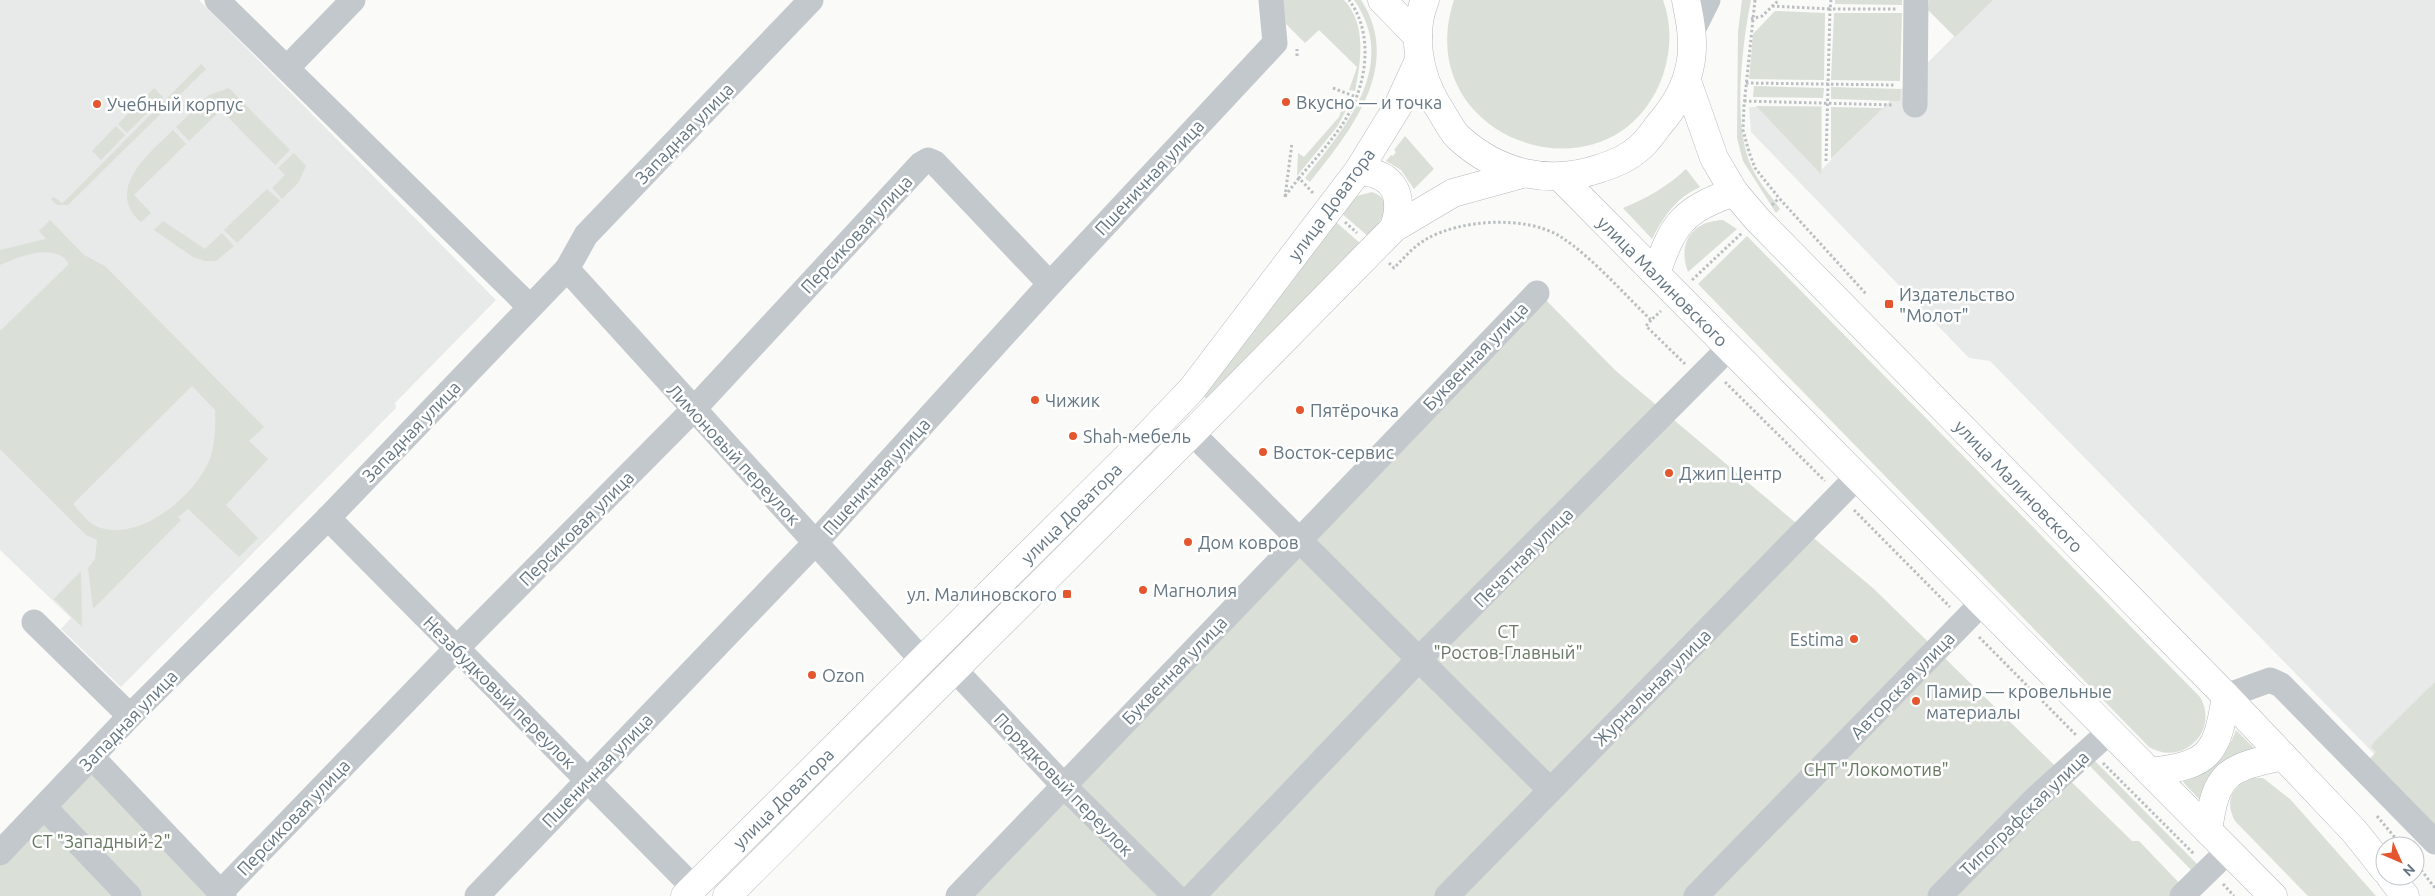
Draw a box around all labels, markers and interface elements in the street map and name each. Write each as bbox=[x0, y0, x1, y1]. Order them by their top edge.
street label: Западная улица bbox=[631, 78, 737, 188]
place label: Вкусно — и точка bbox=[1296, 92, 1442, 112]
place label: Учебный корпус bbox=[107, 94, 243, 114]
marker: Вкусно — и точка bbox=[1280, 96, 1292, 108]
marker: Учебный корпус bbox=[91, 98, 103, 110]
street label: Пшеничная улица bbox=[1090, 115, 1208, 239]
street label: улица Доватора bbox=[1284, 144, 1378, 264]
street label: Персиковая улица bbox=[796, 171, 916, 297]
street label: улица Малиновского bbox=[1594, 212, 1732, 350]
place label: Издательство "Молот" bbox=[1899, 284, 2015, 325]
street label: Буквенная улица bbox=[1418, 298, 1532, 414]
marker: Издательство "Молот" bbox=[1883, 298, 1895, 310]
street label: Западная улица bbox=[358, 376, 464, 486]
street label: Лимоновый переулок bbox=[663, 379, 805, 529]
place label: Чижик bbox=[1045, 390, 1100, 410]
marker: Чижик bbox=[1029, 394, 1041, 406]
place label: Пятёрочка bbox=[1310, 400, 1399, 420]
marker: Пятёрочка bbox=[1294, 404, 1306, 416]
street label: Пшеничная улица bbox=[818, 413, 934, 539]
street label: улица Малиновского bbox=[1951, 416, 2087, 556]
place label: Shah-мебель bbox=[1083, 426, 1191, 446]
marker: Shah-мебель bbox=[1067, 430, 1079, 442]
place label: Восток-сервис bbox=[1273, 442, 1394, 462]
marker: Восток-сервис bbox=[1257, 446, 1269, 458]
street label: улица Доватора bbox=[1017, 459, 1125, 567]
place label: Джип Центр bbox=[1679, 463, 1782, 483]
street label: Персиковая улица bbox=[515, 467, 637, 589]
marker: Джип Центр bbox=[1663, 467, 1675, 479]
street label: Печатная улица bbox=[1469, 503, 1577, 611]
place label: Дом ковров bbox=[1198, 532, 1299, 552]
marker: Дом ковров bbox=[1182, 536, 1194, 548]
place label: Магнолия bbox=[1153, 580, 1237, 600]
place label: ул. Малиновского bbox=[907, 584, 1057, 604]
marker: Магнолия bbox=[1137, 584, 1149, 596]
marker: ул. Малиновского bbox=[1061, 588, 1073, 600]
street label: Незабудковый переулок bbox=[420, 612, 580, 772]
street label: Буквенная улица bbox=[1117, 612, 1231, 728]
park label: СТ "Ростов-Главный" bbox=[1433, 621, 1583, 662]
street label: Журнальная улица bbox=[1590, 625, 1714, 749]
street label: Авторская улица bbox=[1846, 627, 1958, 743]
place label: Estima bbox=[1790, 629, 1844, 649]
marker: Estima bbox=[1848, 633, 1860, 645]
street label: Западная улица bbox=[75, 665, 181, 775]
place label: Ozon bbox=[822, 665, 865, 685]
marker: Ozon bbox=[806, 669, 818, 681]
place label: Памир — кровельные материалы bbox=[1926, 681, 2112, 722]
marker: Памир — кровельные материалы bbox=[1910, 695, 1922, 707]
street label: Порядковый переулок bbox=[991, 708, 1137, 860]
street label: Пшеничная улица bbox=[538, 709, 656, 831]
street label: улица Доватора bbox=[729, 744, 837, 852]
street label: Типографская улица bbox=[1955, 746, 2093, 880]
street label: Персиковая улица bbox=[232, 755, 354, 879]
park label: СНТ "Локомотив" bbox=[1803, 759, 1949, 779]
park label: СТ "Западный-2" bbox=[31, 831, 171, 851]
north arrow bbox=[2375, 836, 2425, 886]
text: N bbox=[2400, 861, 2419, 880]

